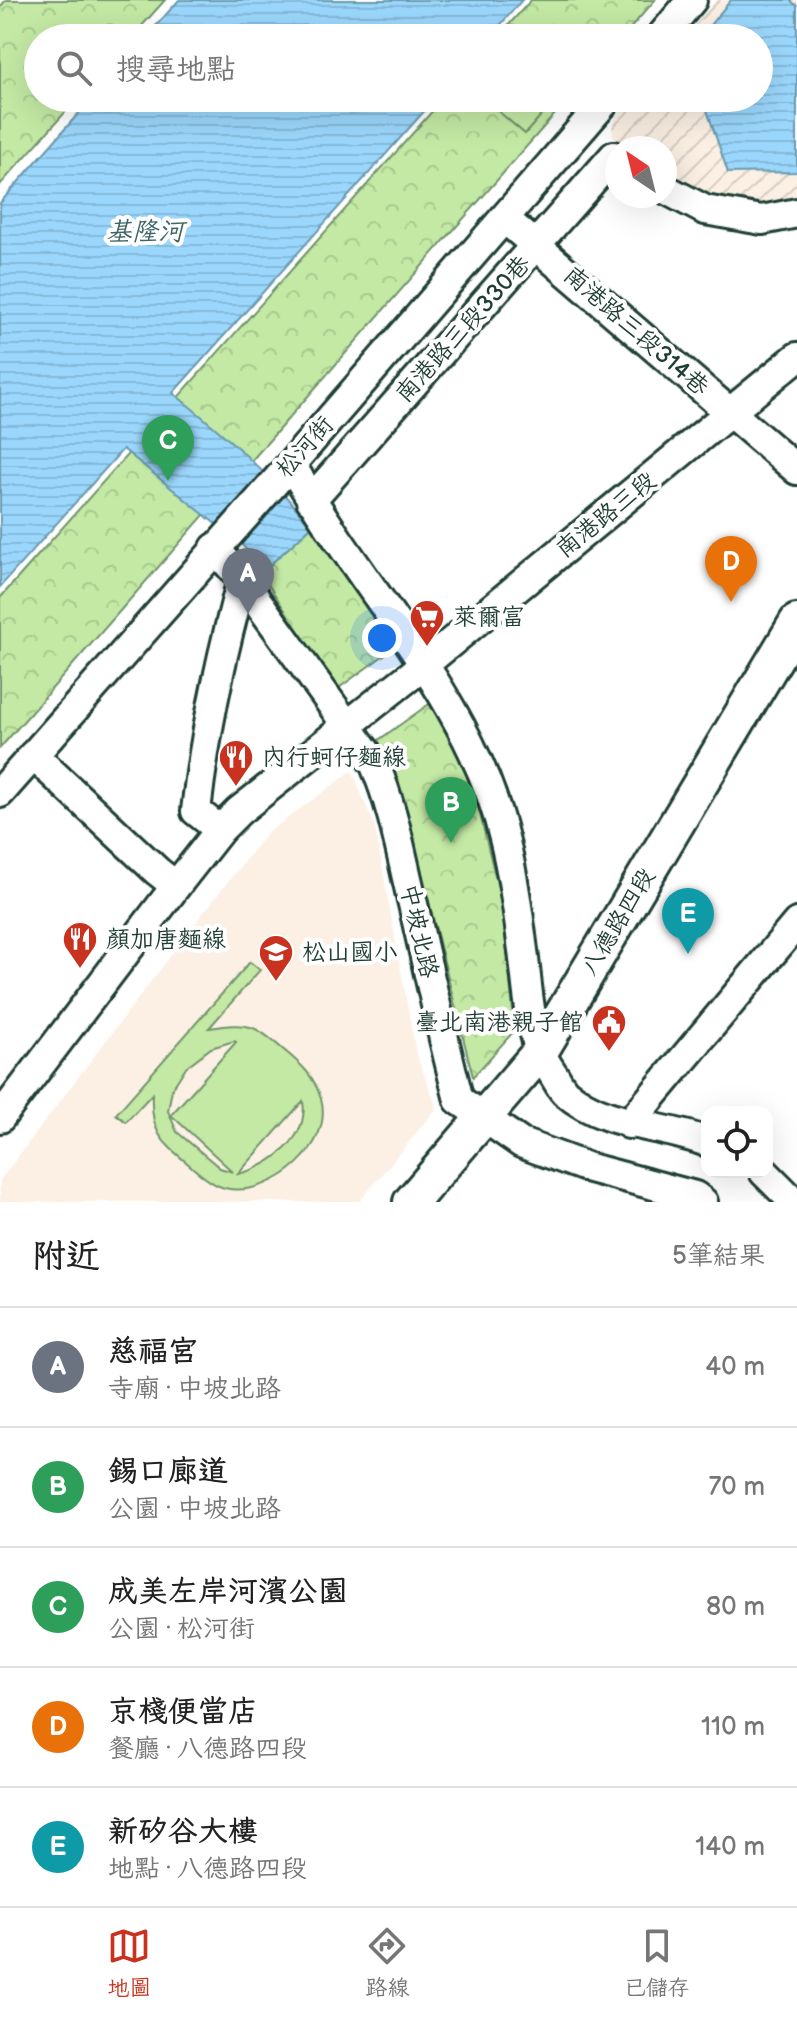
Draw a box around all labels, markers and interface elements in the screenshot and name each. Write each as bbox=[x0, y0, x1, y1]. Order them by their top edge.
search box bbox=[24, 24, 773, 112]
icon: search bbox=[52, 46, 96, 90]
text: 搜尋地點 bbox=[116, 52, 236, 88]
north arrow bbox=[605, 136, 677, 208]
water label: 基隆河 bbox=[106, 217, 188, 248]
street label: 南港路三段330巷 bbox=[389, 250, 537, 408]
street label: 南港路三段314巷 bbox=[558, 260, 714, 402]
street label: 松河街 bbox=[270, 411, 340, 483]
pin: C bbox=[142, 415, 194, 481]
street label: 南港路三段 bbox=[550, 466, 662, 564]
pin: D bbox=[705, 536, 757, 602]
pin: A bbox=[222, 548, 274, 614]
supermarket icon: 萊爾富 bbox=[408, 598, 446, 648]
place label: 萊爾富 bbox=[453, 603, 525, 632]
your location bbox=[362, 618, 402, 658]
restaurant icon: 內行蚵仔麵線 bbox=[217, 738, 255, 788]
place label: 內行蚵仔麵線 bbox=[262, 743, 406, 772]
pin: B bbox=[425, 777, 477, 843]
street label: 八德路四段 bbox=[575, 863, 661, 981]
street label: 中坡北路 bbox=[394, 881, 444, 981]
pin: E bbox=[662, 888, 714, 954]
restaurant icon: 顏加唐麵線 bbox=[61, 920, 99, 970]
place label: 顏加唐麵線 bbox=[106, 925, 226, 954]
school or university icon: 松山國小 bbox=[257, 933, 295, 983]
place label: 松山國小 bbox=[302, 938, 398, 967]
public building icon: 臺北南港親子館 bbox=[590, 1003, 628, 1053]
place label: 臺北南港親子館 bbox=[415, 1008, 583, 1037]
map controls bbox=[701, 1106, 773, 1178]
button: locate bbox=[701, 1106, 773, 1178]
text: 附近 bbox=[32, 1236, 100, 1277]
text: 5筆結果 bbox=[672, 1241, 765, 1272]
text: 慈福宮 bbox=[108, 1334, 198, 1370]
text: A bbox=[50, 1352, 66, 1383]
text: 40 m bbox=[705, 1352, 765, 1383]
text: 寺廟 · 中坡北路 bbox=[108, 1374, 281, 1405]
text: 錫口廊道 bbox=[108, 1454, 228, 1490]
text: B bbox=[49, 1472, 67, 1503]
text: 70 m bbox=[708, 1472, 765, 1503]
text: 公園 · 中坡北路 bbox=[108, 1494, 281, 1525]
text: 成美左岸河濱公園 bbox=[108, 1574, 348, 1610]
text: C bbox=[49, 1592, 67, 1623]
text: 80 m bbox=[706, 1592, 765, 1623]
text: 公園 · 松河街 bbox=[108, 1614, 255, 1645]
text: 京棧便當店 bbox=[108, 1694, 258, 1730]
text: D bbox=[49, 1712, 67, 1743]
text: 110 m bbox=[701, 1712, 765, 1743]
text: 餐廳 · 八德路四段 bbox=[108, 1734, 307, 1765]
text: 新矽谷大樓 bbox=[108, 1814, 258, 1850]
text: E bbox=[50, 1832, 66, 1863]
text: 140 m bbox=[695, 1832, 765, 1863]
text: 地點 · 八德路四段 bbox=[108, 1854, 307, 1885]
tab: 地圖 bbox=[107, 1924, 151, 2002]
tab: 路線 bbox=[365, 1924, 410, 2002]
tab: 已儲存 bbox=[624, 1924, 690, 2002]

